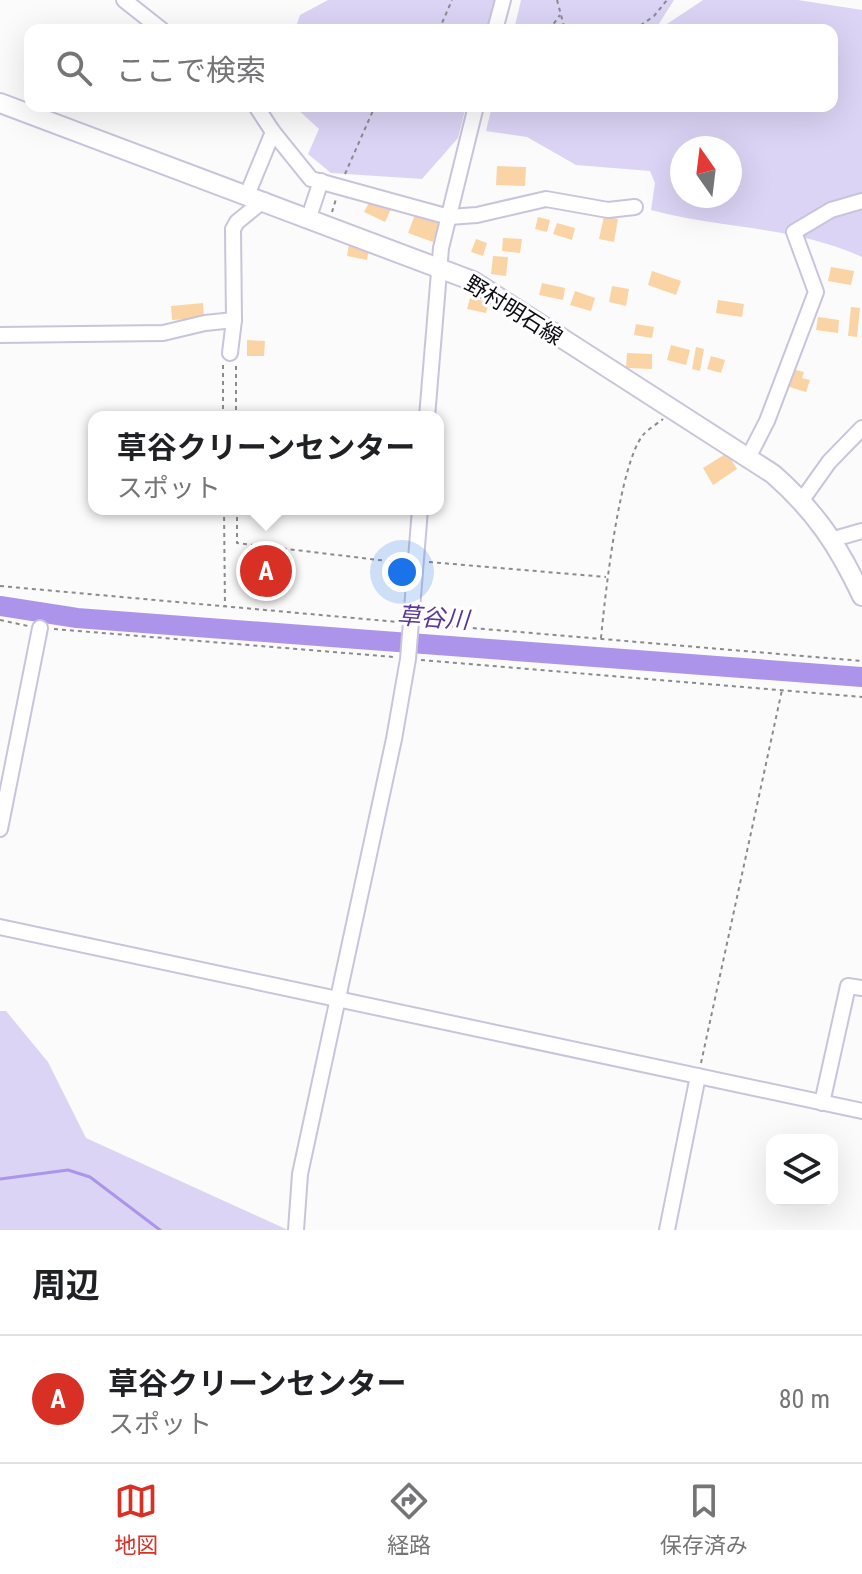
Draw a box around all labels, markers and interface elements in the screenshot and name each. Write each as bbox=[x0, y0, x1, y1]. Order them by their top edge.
search box bbox=[24, 24, 838, 112]
icon: search bbox=[52, 46, 96, 90]
text: ここで検索 bbox=[116, 53, 266, 88]
north arrow bbox=[670, 136, 742, 208]
street label: 野村明石線 bbox=[460, 271, 567, 350]
popup bbox=[88, 411, 444, 515]
text: 草谷クリーンセンター bbox=[117, 430, 415, 465]
text: スポット bbox=[117, 473, 221, 503]
pin: A bbox=[240, 541, 292, 601]
your location bbox=[382, 552, 422, 592]
water label: 草谷川 bbox=[396, 602, 473, 635]
map controls bbox=[766, 1134, 838, 1206]
button: layers bbox=[766, 1134, 838, 1206]
text: 周辺 bbox=[32, 1265, 100, 1305]
text: 草谷クリーンセンター bbox=[108, 1366, 407, 1401]
text: A bbox=[50, 1384, 66, 1414]
text: 80 m bbox=[779, 1384, 830, 1414]
text: スポット bbox=[108, 1409, 212, 1439]
tab: 地図 bbox=[114, 1479, 158, 1559]
tab: 経路 bbox=[387, 1479, 431, 1559]
tab: 保存済み bbox=[660, 1479, 748, 1559]

